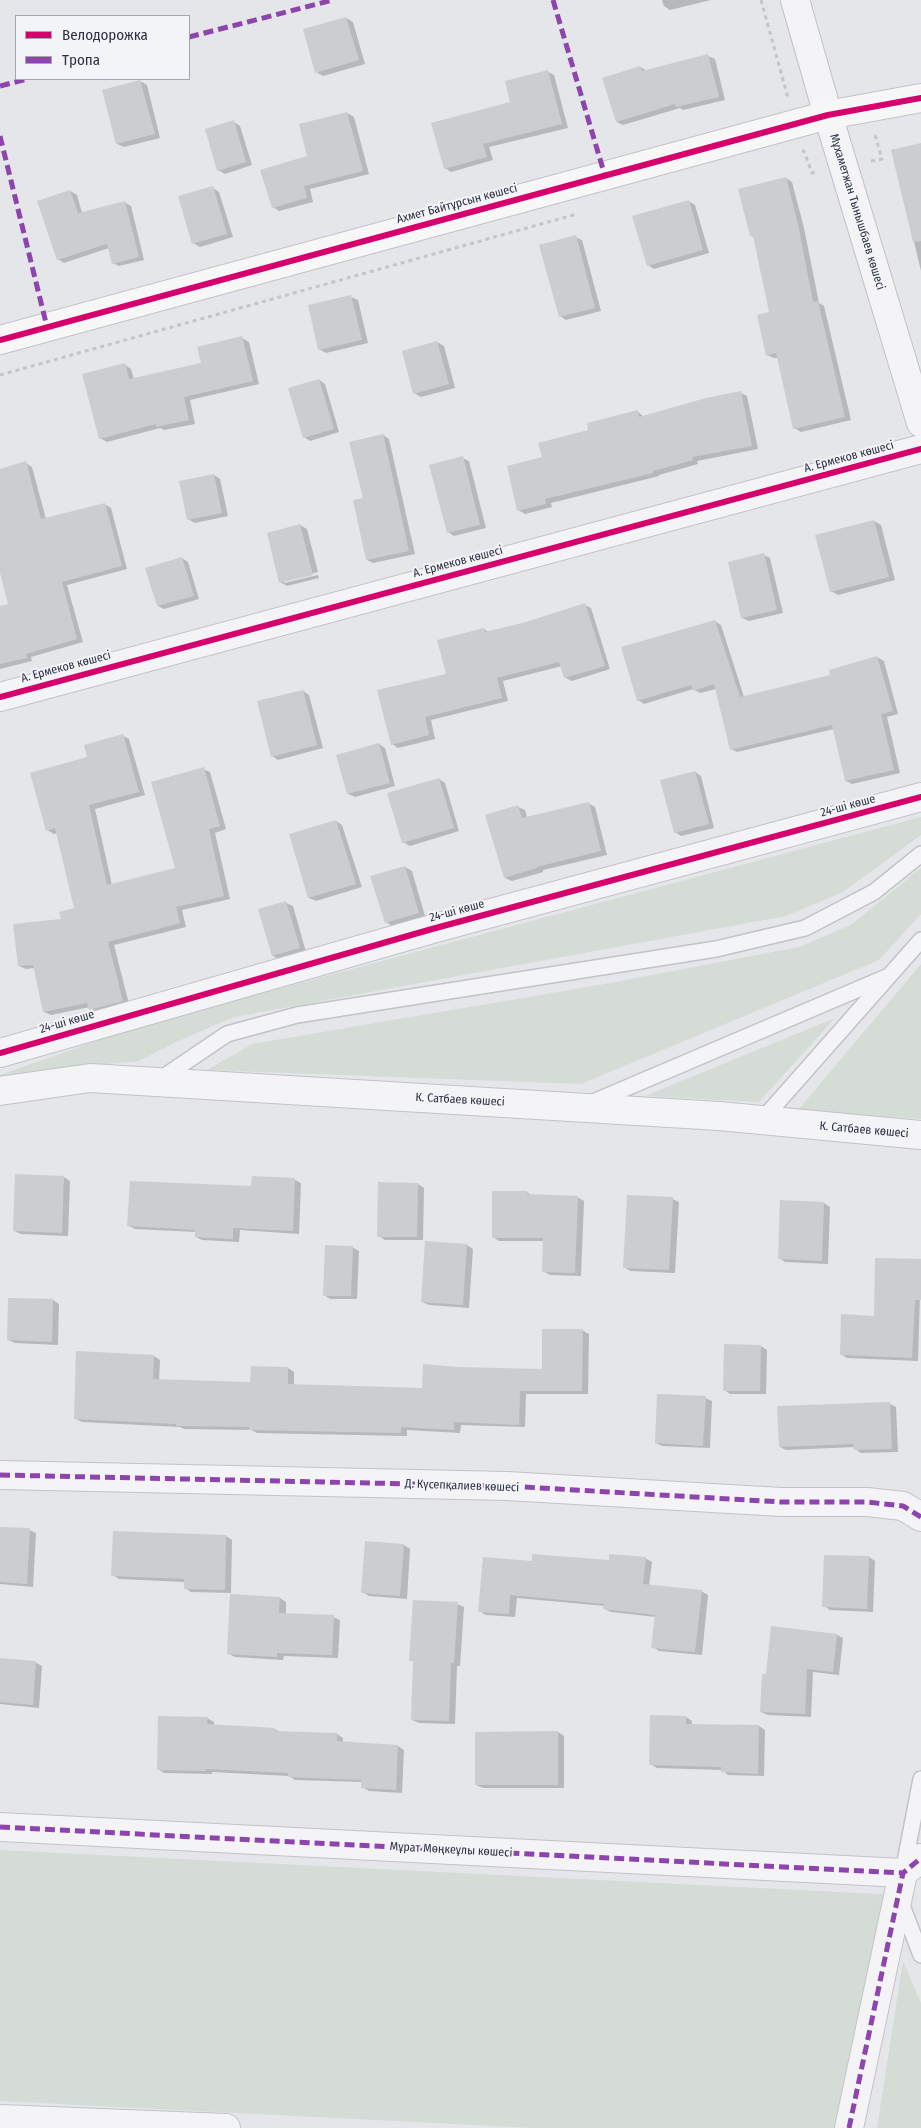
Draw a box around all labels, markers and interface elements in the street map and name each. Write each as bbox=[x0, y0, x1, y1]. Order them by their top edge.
legend bbox=[15, 15, 190, 80]
text: Велодорожка bbox=[62, 26, 148, 44]
text: Тропа bbox=[62, 51, 100, 69]
street label: Мұхаметжан Тынышбаев көшесі bbox=[826, 132, 888, 292]
street label: Ахмет Байтұрсын көшесі bbox=[395, 181, 519, 227]
street label: А. Ермеков көшесі bbox=[803, 438, 895, 476]
street label: А. Ермеков көшесі bbox=[412, 543, 504, 581]
street label: А. Ермеков көшесі bbox=[20, 648, 112, 686]
street label: 24-ші көше bbox=[819, 792, 877, 820]
street label: 24-ші көше bbox=[428, 897, 486, 925]
street label: 24-ші көше bbox=[38, 1007, 96, 1037]
street label: К. Сатбаев көшесі bbox=[415, 1090, 505, 1110]
street label: К. Сатбаев көшесі bbox=[819, 1119, 909, 1141]
street label: Д. Күсепқалиев көшесі bbox=[405, 1477, 519, 1495]
street label: Мұрат Мөңкеұлы көшесі bbox=[389, 1840, 513, 1860]

